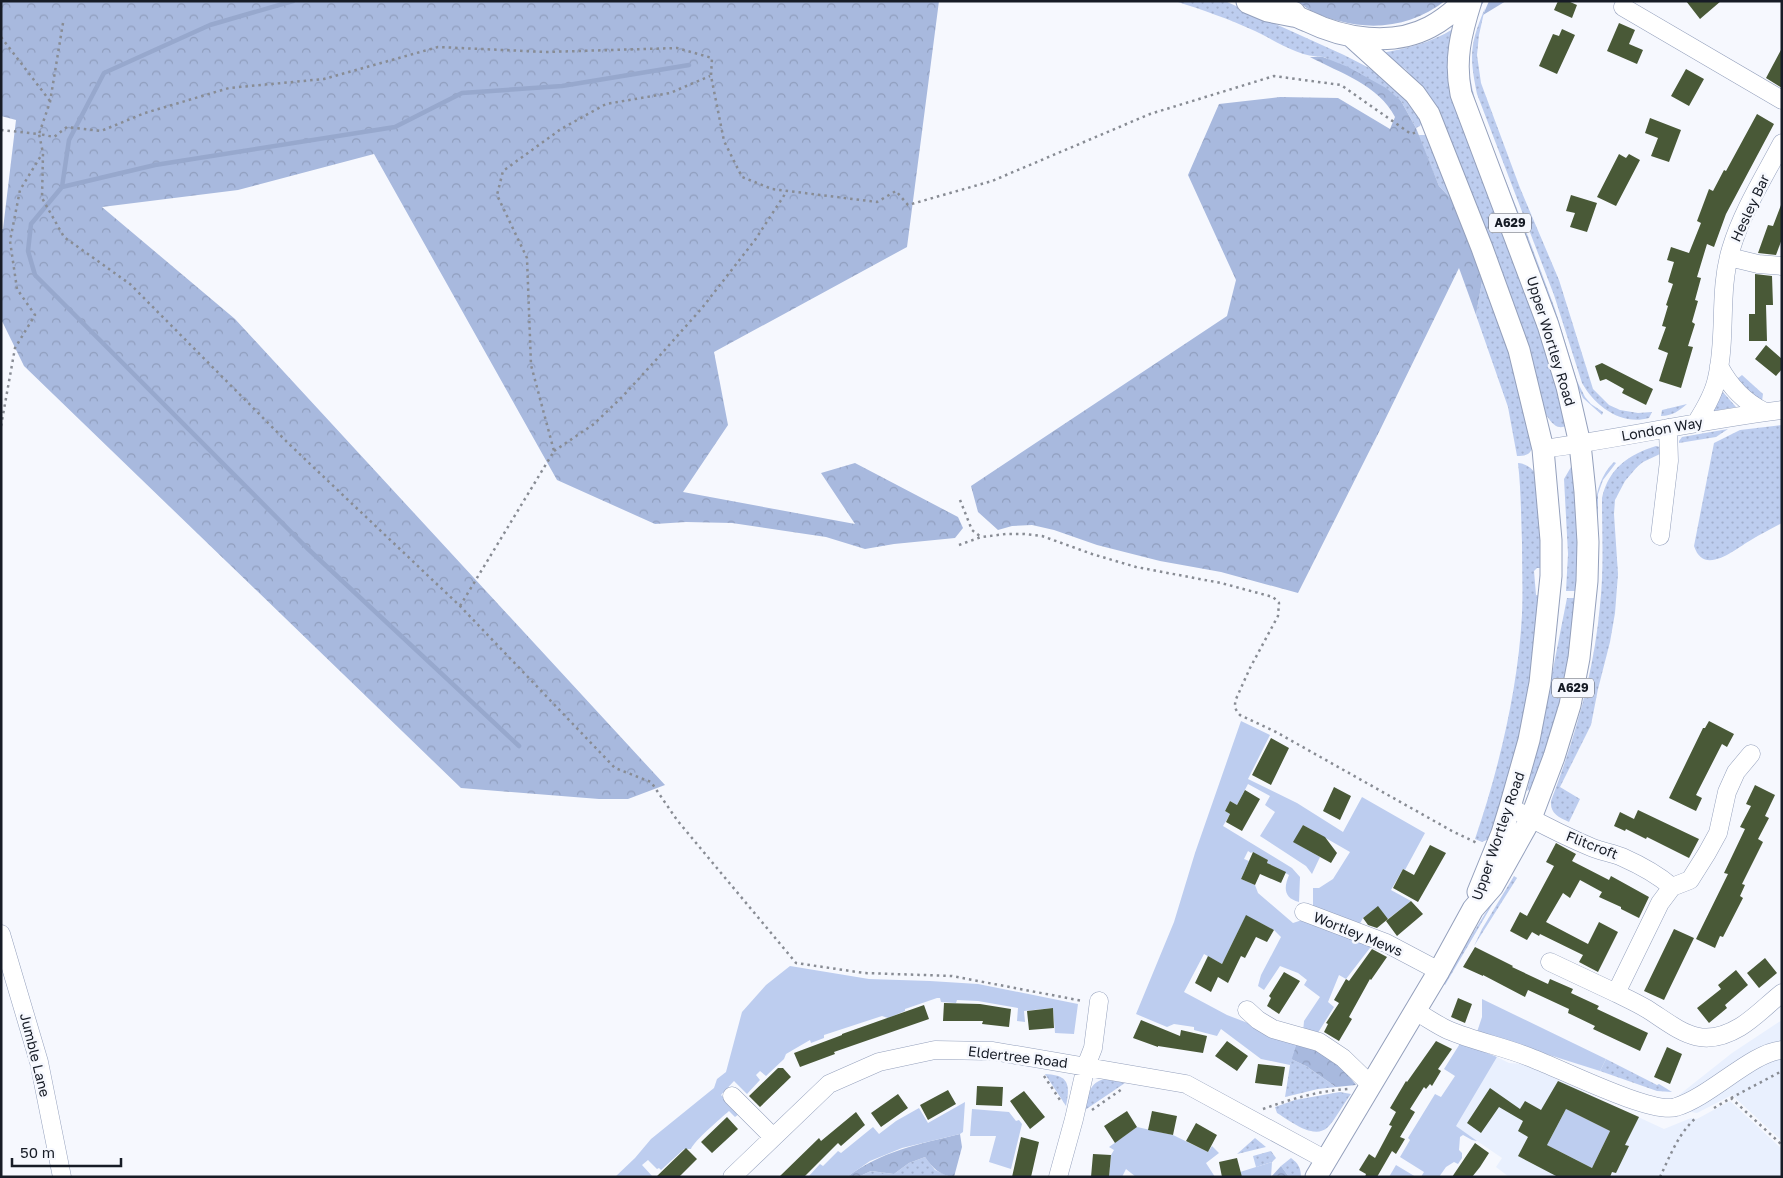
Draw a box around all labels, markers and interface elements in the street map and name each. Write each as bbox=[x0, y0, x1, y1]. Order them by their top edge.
street label: Hesley Bar bbox=[1727, 171, 1773, 244]
road number: A629 bbox=[1489, 214, 1531, 232]
street label: Upper Wortley Road bbox=[1524, 274, 1579, 408]
street label: London Way bbox=[1620, 413, 1704, 444]
road number: A629 bbox=[1552, 678, 1594, 698]
street label: Upper Wortley Road bbox=[1468, 769, 1528, 902]
street label: Flitcroft bbox=[1564, 827, 1621, 862]
street label: Wortley Mews bbox=[1311, 908, 1405, 959]
street label: Jumble Lane bbox=[17, 1011, 54, 1099]
street label: Eldertree Road bbox=[967, 1042, 1069, 1071]
scale bar bbox=[12, 1136, 121, 1168]
text: 50 m bbox=[20, 1143, 55, 1161]

